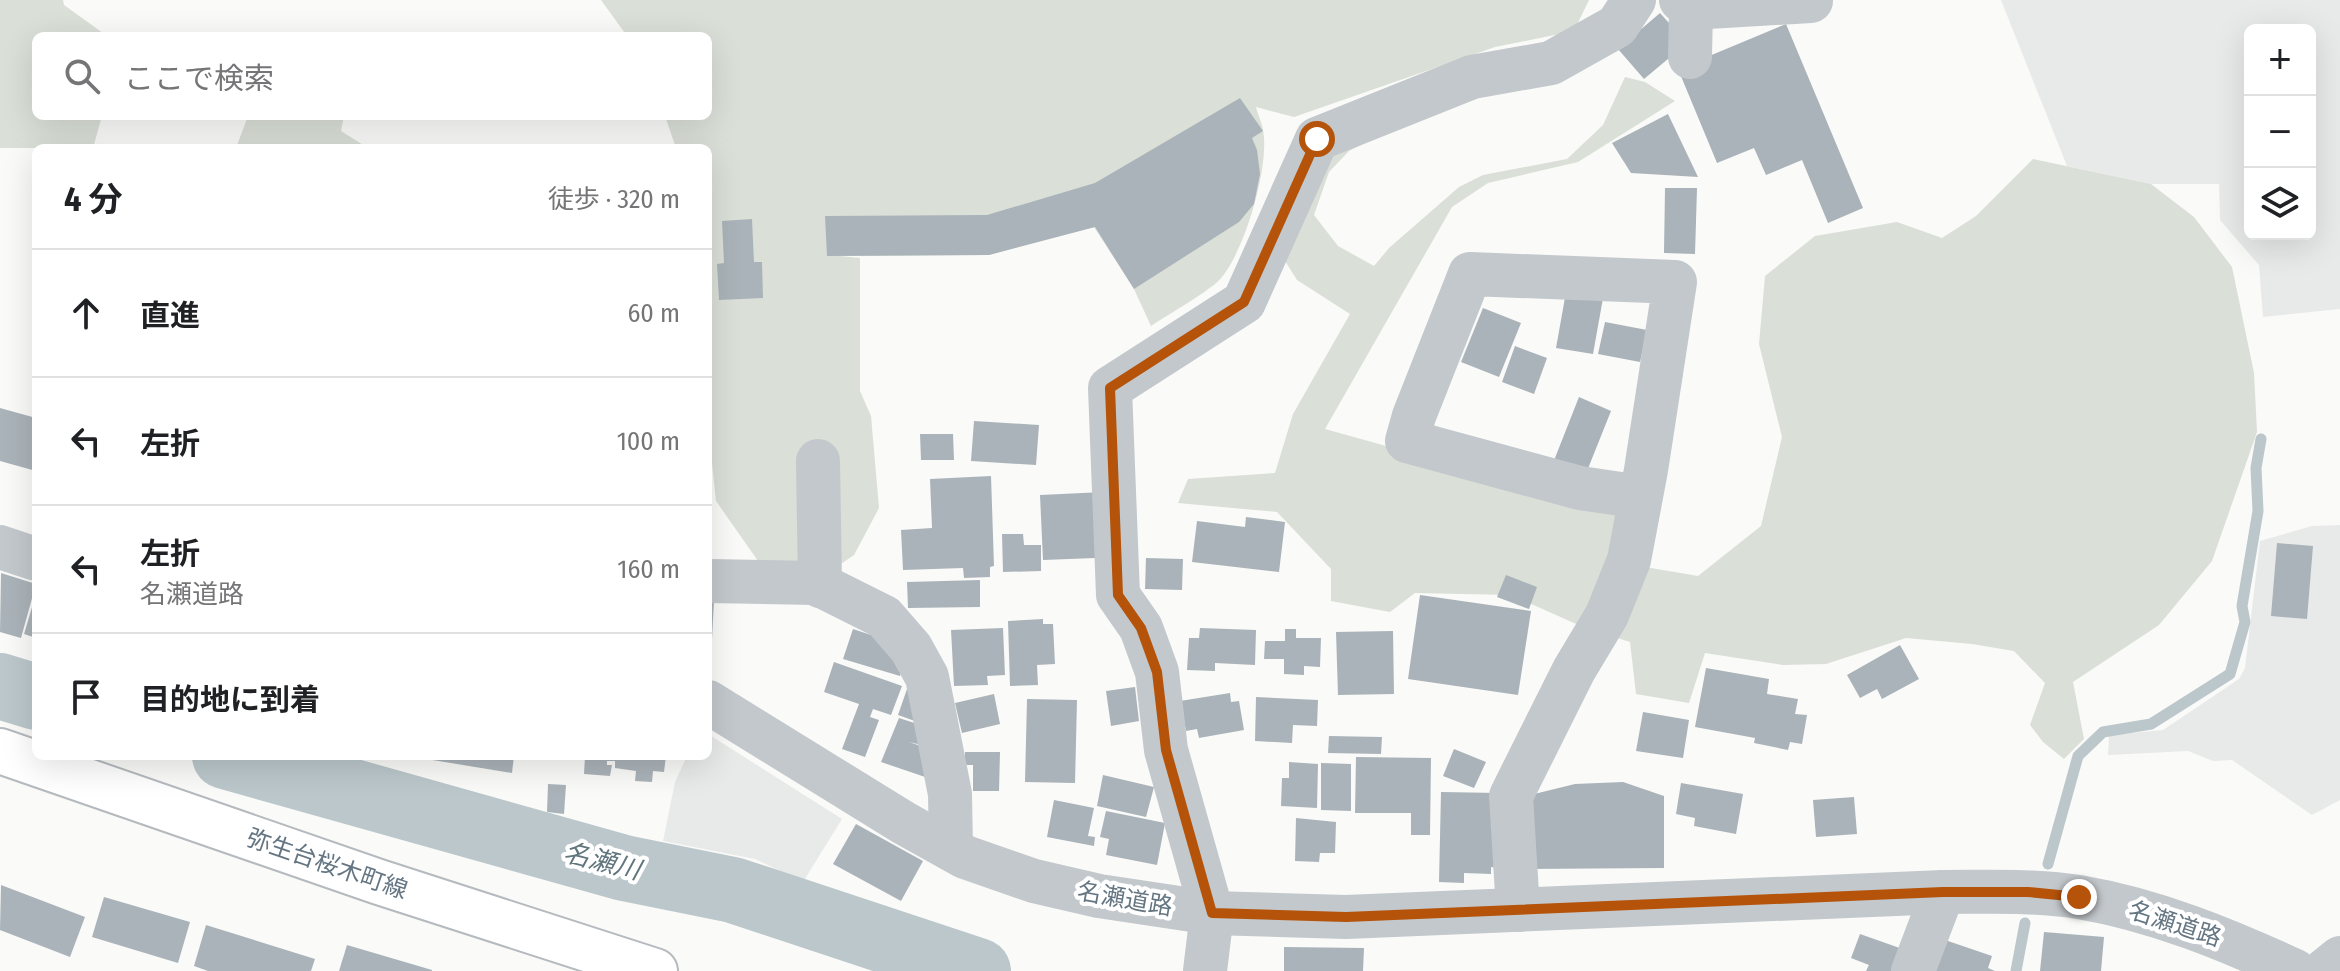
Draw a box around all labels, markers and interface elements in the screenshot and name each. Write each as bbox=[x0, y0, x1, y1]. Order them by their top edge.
map controls bbox=[2244, 24, 2316, 240]
button: + bbox=[2244, 24, 2316, 96]
search box bbox=[32, 32, 712, 120]
icon: search bbox=[60, 54, 104, 98]
text: ここで検索 bbox=[124, 61, 274, 97]
button: − bbox=[2244, 96, 2316, 168]
route start bbox=[1299, 121, 1335, 157]
button: layers bbox=[2244, 168, 2316, 240]
text: 4 分 bbox=[64, 179, 123, 220]
text: 徒歩 · 320 m bbox=[548, 184, 680, 215]
icon: ahead bbox=[64, 291, 108, 335]
text: 直進 bbox=[140, 298, 200, 334]
text: 60 m bbox=[627, 298, 680, 329]
icon: left bbox=[64, 419, 108, 463]
text: 左折 bbox=[140, 426, 200, 462]
text: 100 m bbox=[617, 426, 680, 457]
text: 左折 bbox=[140, 536, 200, 572]
icon: left bbox=[64, 547, 108, 591]
text: 160 m bbox=[617, 554, 680, 585]
text: 名瀬道路 bbox=[140, 579, 244, 610]
icon: arrive bbox=[64, 675, 108, 719]
text: 目的地に到着 bbox=[140, 682, 320, 718]
street label: 弥生台桜木町線 bbox=[243, 823, 411, 905]
water label: 名瀬川 bbox=[560, 837, 646, 887]
street label: 名瀬道路 bbox=[1075, 877, 1175, 921]
route end bbox=[2061, 879, 2097, 915]
street label: 名瀬道路 bbox=[2125, 896, 2225, 952]

